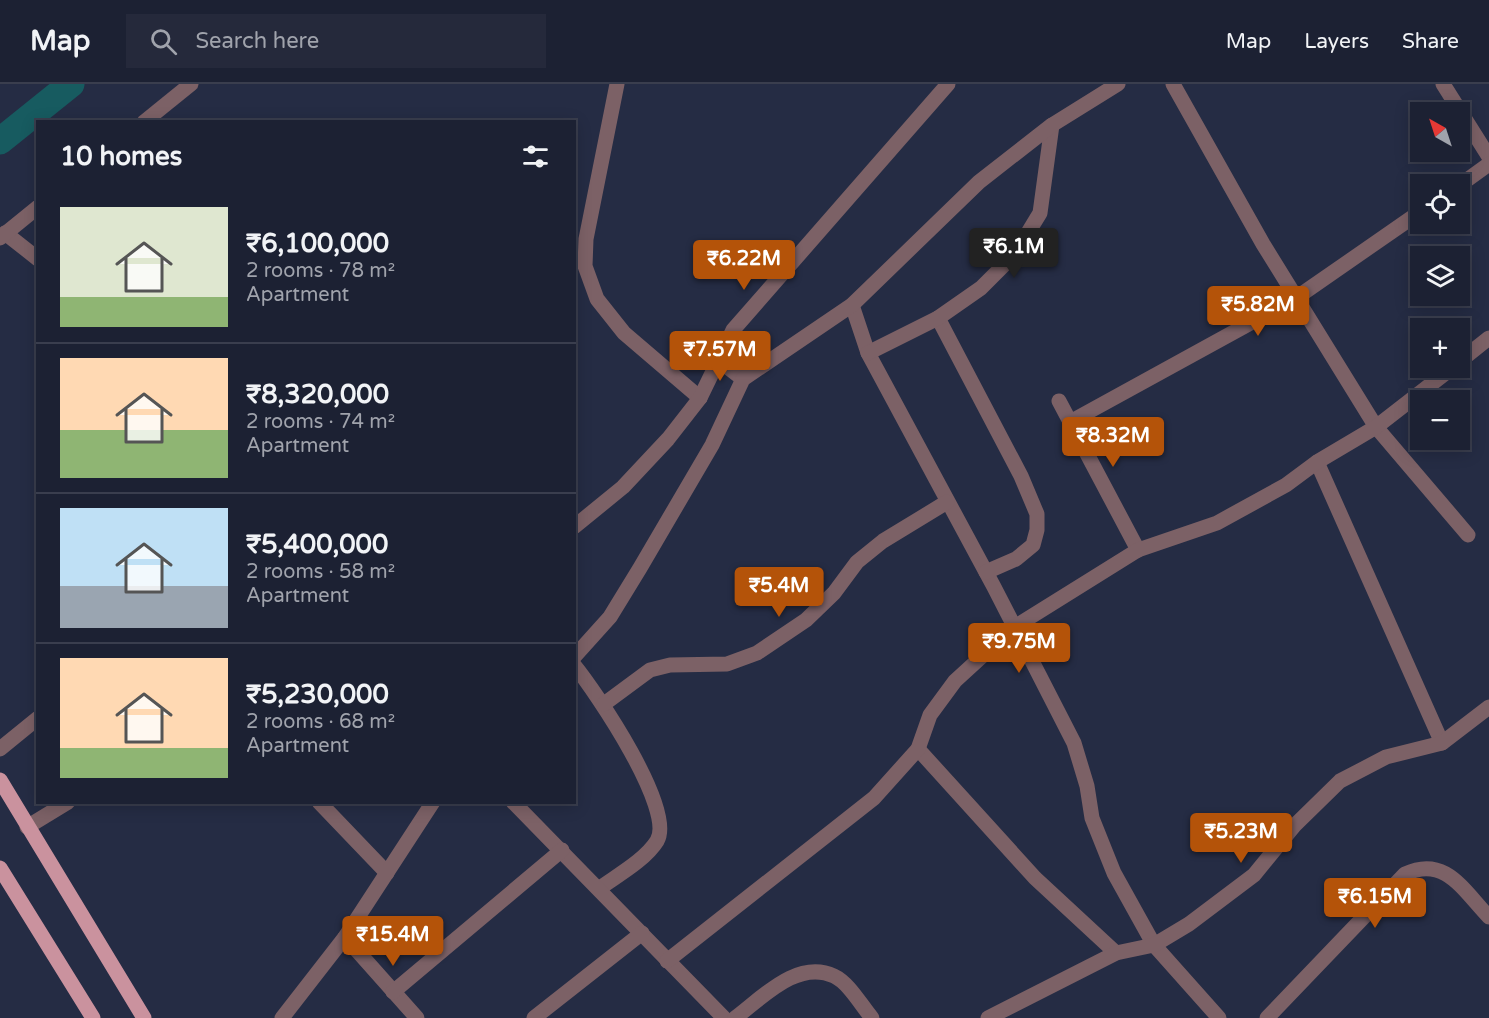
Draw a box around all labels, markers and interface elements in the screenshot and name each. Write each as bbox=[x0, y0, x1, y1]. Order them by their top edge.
search box bbox=[126, 14, 546, 68]
text: Map bbox=[30, 24, 90, 58]
icon: search bbox=[147, 25, 180, 58]
text: Search here bbox=[195, 28, 319, 54]
text: Map bbox=[1226, 29, 1271, 54]
text: Layers bbox=[1304, 29, 1369, 54]
text: Share bbox=[1402, 29, 1459, 54]
north arrow bbox=[1410, 102, 1470, 162]
map controls bbox=[1410, 102, 1470, 450]
icon: filters bbox=[519, 140, 552, 173]
text: 10 homes bbox=[60, 141, 182, 172]
button: locate bbox=[1410, 174, 1470, 234]
text: ₹6,100,000 bbox=[246, 228, 389, 259]
pin: ₹6.1M bbox=[972, 228, 1056, 279]
icon: home bbox=[108, 231, 180, 303]
text: ₹6.1M bbox=[983, 235, 1045, 259]
pin: ₹6.22M bbox=[695, 240, 793, 291]
button: layers bbox=[1410, 246, 1470, 306]
text: ₹6.22M bbox=[707, 247, 781, 271]
text: 2 rooms · 78 m² bbox=[246, 259, 395, 283]
text: Apartment bbox=[246, 283, 349, 307]
pin: ₹5.82M bbox=[1209, 286, 1307, 337]
text: ₹5.82M bbox=[1221, 293, 1295, 317]
button: + bbox=[1410, 318, 1470, 378]
pin: ₹7.57M bbox=[671, 331, 769, 382]
text: ₹7.57M bbox=[684, 338, 756, 362]
text: ₹8,320,000 bbox=[246, 379, 389, 410]
icon: home bbox=[108, 382, 180, 454]
button: − bbox=[1410, 390, 1470, 450]
text: 2 rooms · 74 m² bbox=[246, 410, 395, 434]
pin: ₹8.32M bbox=[1064, 417, 1162, 468]
text: ₹8.32M bbox=[1076, 424, 1150, 448]
text: Apartment bbox=[246, 434, 349, 458]
text: ₹5,400,000 bbox=[246, 529, 388, 560]
icon: home bbox=[108, 532, 180, 604]
text: 2 rooms · 58 m² bbox=[246, 560, 395, 584]
pin: ₹5.4M bbox=[737, 567, 821, 618]
text: ₹5.4M bbox=[749, 574, 809, 598]
text: Apartment bbox=[246, 584, 349, 608]
pin: ₹9.75M bbox=[970, 623, 1068, 674]
text: ₹9.75M bbox=[982, 630, 1056, 654]
text: ₹5,230,000 bbox=[246, 679, 389, 710]
icon: home bbox=[108, 682, 180, 754]
text: 2 rooms · 68 m² bbox=[246, 710, 395, 734]
text: Apartment bbox=[246, 734, 349, 758]
pin: ₹5.23M bbox=[1192, 813, 1290, 864]
text: ₹5.23M bbox=[1204, 820, 1278, 844]
pin: ₹6.15M bbox=[1326, 878, 1424, 929]
text: ₹6.15M bbox=[1338, 885, 1412, 909]
pin: ₹15.4M bbox=[344, 916, 442, 967]
text: ₹15.4M bbox=[356, 923, 430, 947]

